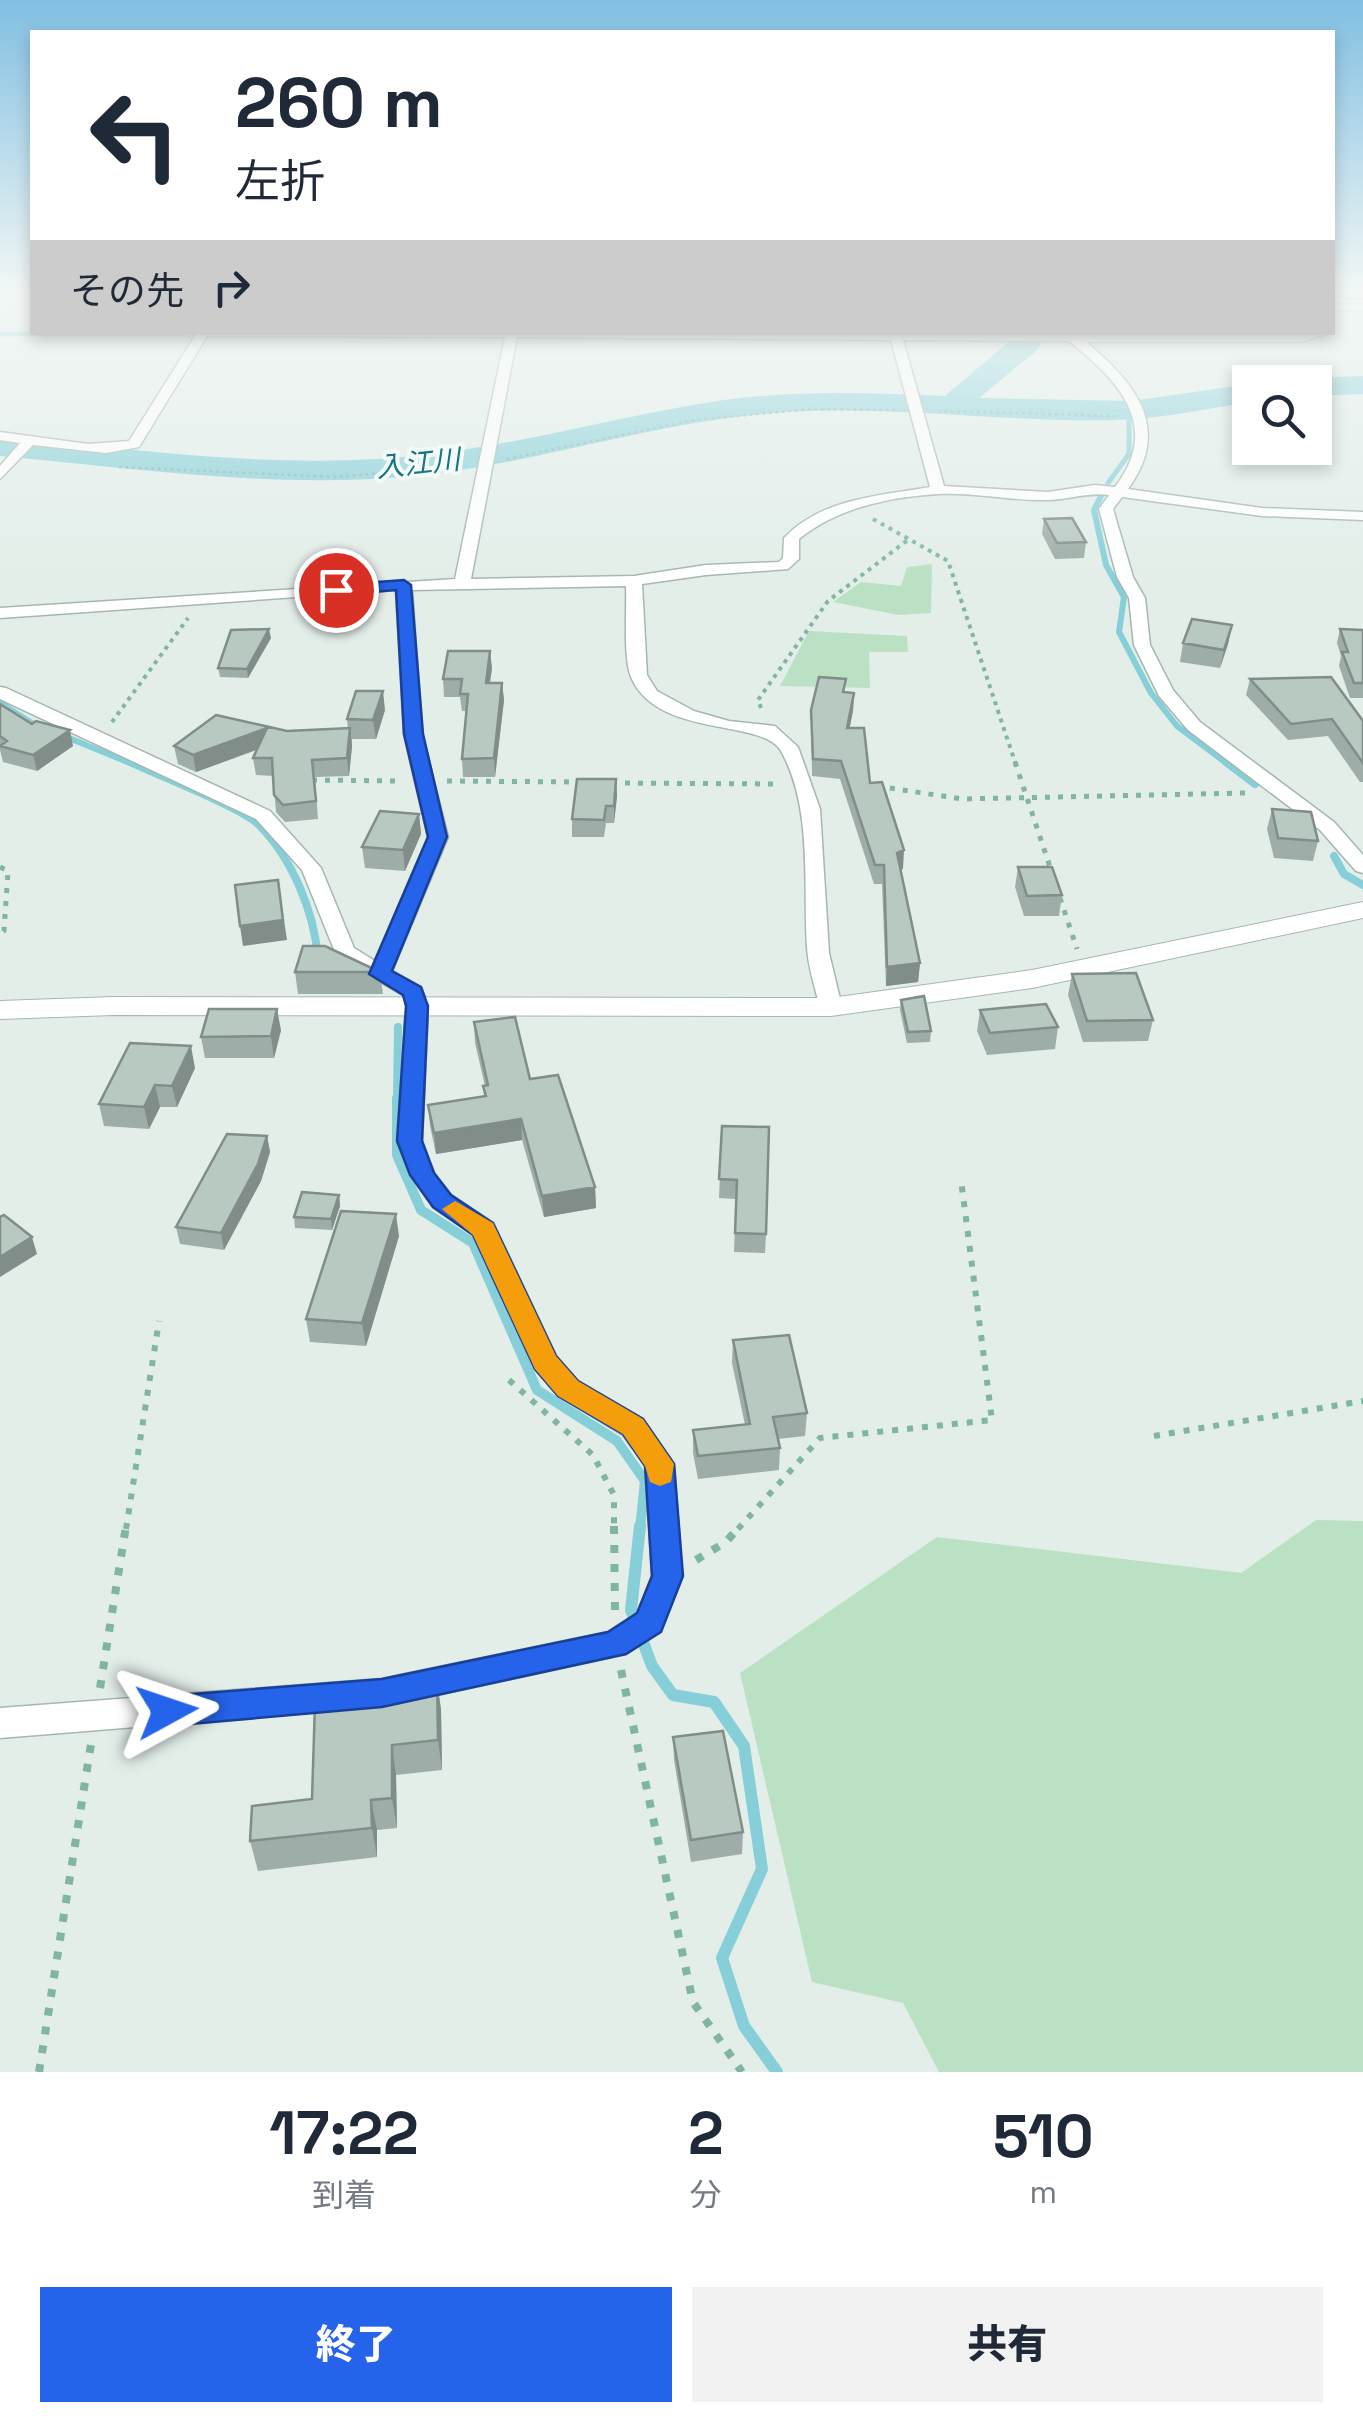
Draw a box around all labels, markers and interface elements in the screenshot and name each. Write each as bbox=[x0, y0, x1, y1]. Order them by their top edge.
text: 260 m bbox=[235, 58, 443, 147]
icon: left bbox=[70, 70, 200, 200]
text: 左折 bbox=[235, 153, 325, 210]
icon: right bbox=[204, 260, 259, 315]
text: その先 bbox=[70, 267, 184, 315]
map controls bbox=[1232, 365, 1332, 465]
button: search bbox=[1232, 365, 1332, 465]
water label: 入江川 bbox=[374, 440, 465, 485]
pin bbox=[294, 548, 379, 633]
icon: arrive bbox=[309, 563, 364, 618]
position arrow bbox=[115, 1659, 219, 1763]
text: 17:22 bbox=[269, 2095, 419, 2172]
text: 2 bbox=[688, 2095, 724, 2172]
text: 510 bbox=[993, 2098, 1094, 2175]
text: m bbox=[1030, 2172, 1057, 2212]
text: 到着 bbox=[312, 2175, 376, 2215]
text: 分 bbox=[690, 2175, 722, 2215]
button: 終了 bbox=[40, 2287, 672, 2402]
button: 共有 bbox=[692, 2287, 1323, 2402]

